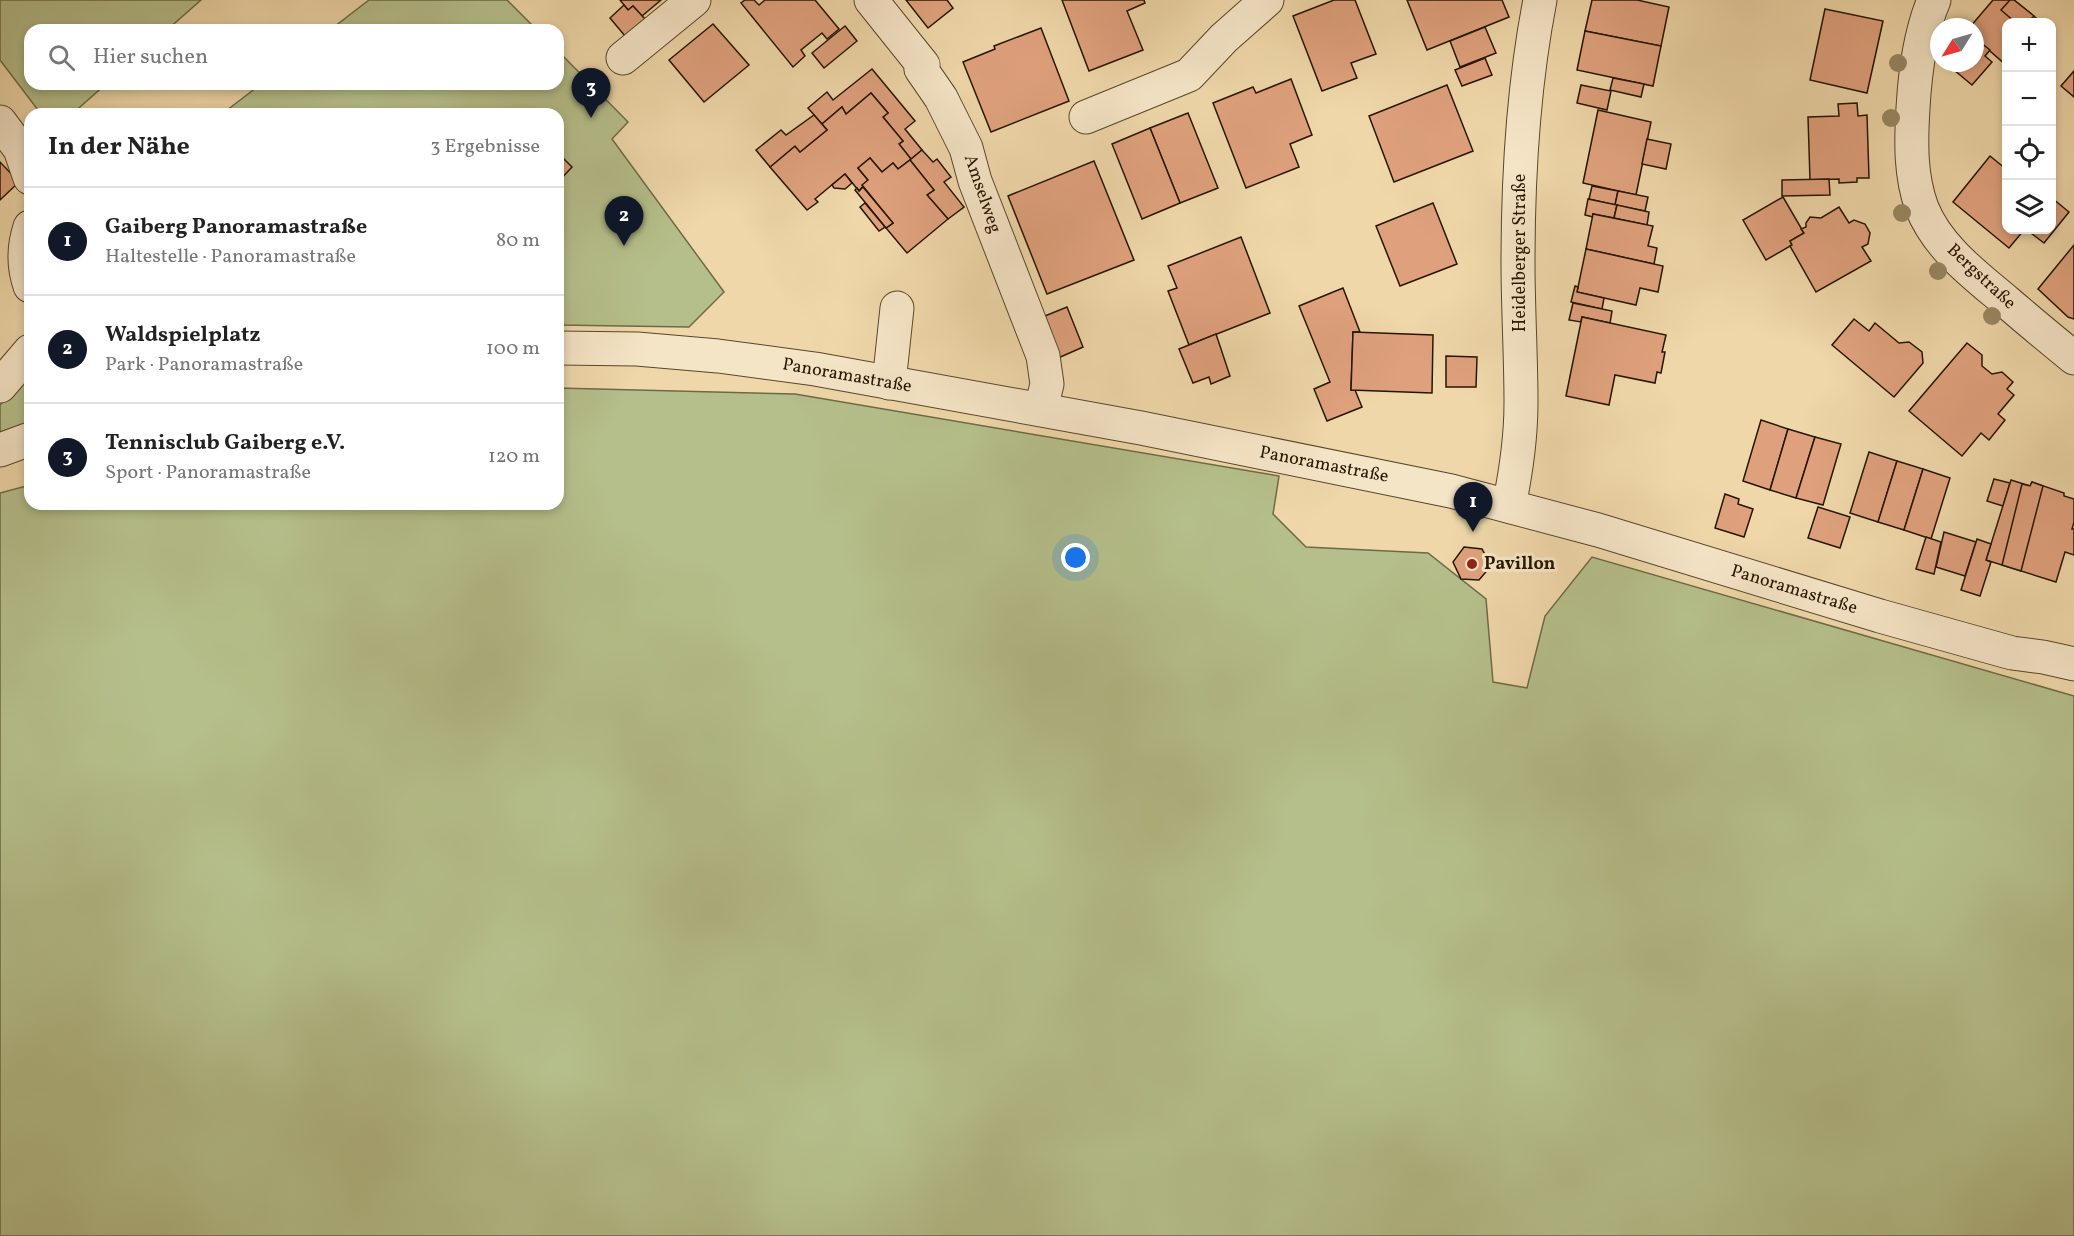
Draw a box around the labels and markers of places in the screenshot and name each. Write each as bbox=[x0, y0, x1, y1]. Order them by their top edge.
pin: 3 bbox=[572, 68, 610, 118]
pin: 2 bbox=[604, 196, 644, 246]
pin: 1 bbox=[1454, 482, 1492, 532]
place label: Pavillon bbox=[1484, 552, 1556, 577]
marker: Pavillon bbox=[1465, 557, 1479, 571]

